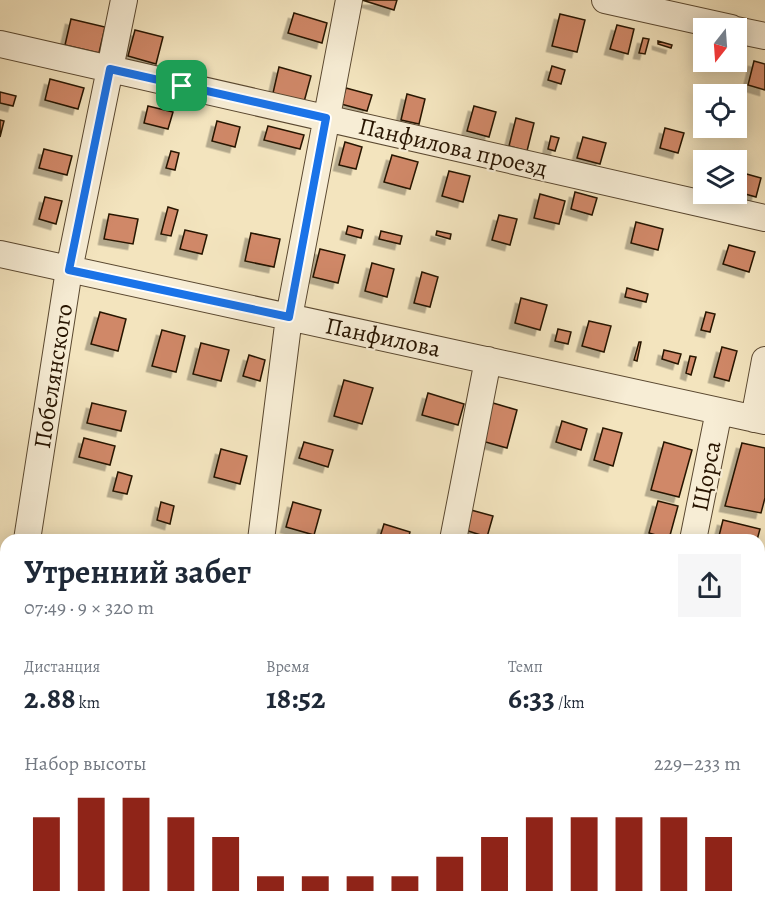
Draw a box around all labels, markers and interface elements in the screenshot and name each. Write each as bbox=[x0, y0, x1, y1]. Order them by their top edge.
north arrow bbox=[693, 18, 747, 72]
map controls bbox=[693, 18, 747, 204]
pin bbox=[156, 60, 207, 111]
icon: arrive bbox=[165, 69, 198, 102]
button: locate bbox=[693, 84, 747, 138]
street label: Панфилова проезд bbox=[355, 110, 551, 184]
button: layers bbox=[693, 150, 747, 204]
street label: Побелянского bbox=[26, 301, 80, 451]
street label: Панфилова bbox=[323, 309, 443, 365]
street label: Щорса bbox=[684, 438, 728, 514]
text: Утренний забег bbox=[24, 549, 251, 594]
button: share bbox=[678, 554, 741, 617]
text: 07:49 · 9 × 320 m bbox=[24, 594, 154, 621]
text: Дистанция bbox=[24, 656, 100, 678]
text: Время bbox=[266, 656, 310, 678]
text: Темп bbox=[508, 656, 543, 678]
text: 2.88 bbox=[24, 678, 76, 718]
text: 18:52 bbox=[266, 678, 326, 718]
text: 6:33 bbox=[508, 678, 555, 718]
text: km bbox=[76, 692, 100, 714]
text: /km bbox=[555, 692, 585, 714]
text: Набор высоты bbox=[24, 750, 147, 777]
text: 229–233 m bbox=[654, 750, 741, 777]

